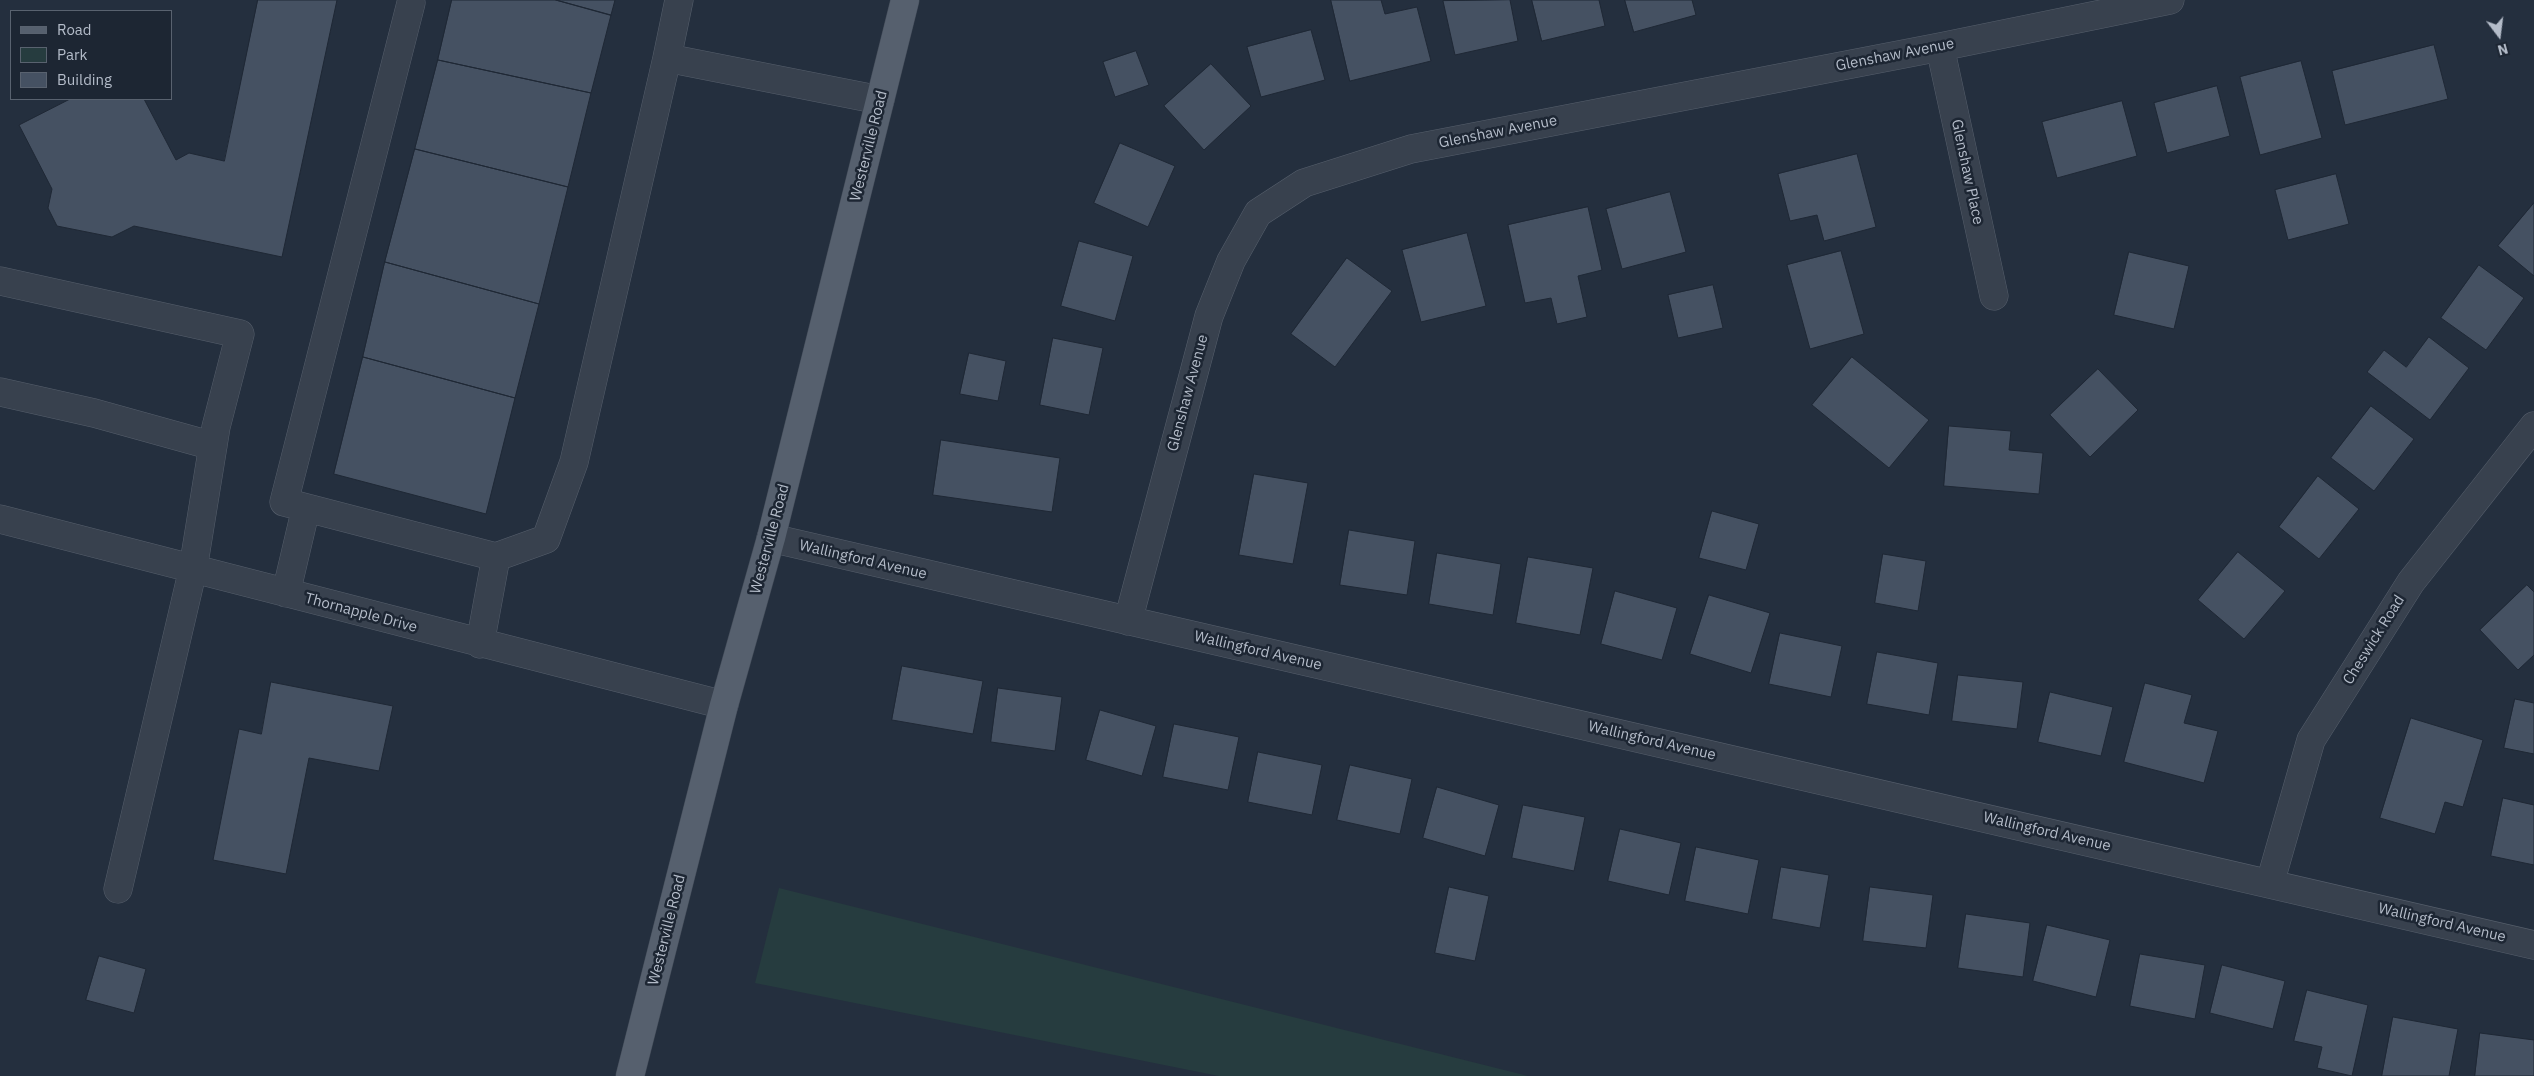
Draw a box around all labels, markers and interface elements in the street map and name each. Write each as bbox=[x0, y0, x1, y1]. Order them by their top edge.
legend bbox=[10, 10, 172, 100]
north arrow bbox=[2474, 10, 2524, 60]
text: Road bbox=[57, 20, 92, 39]
street label: Glenshaw Avenue bbox=[1834, 35, 1956, 75]
text: N bbox=[2496, 39, 2510, 59]
text: Park bbox=[57, 45, 87, 64]
text: Building bbox=[57, 70, 112, 89]
street label: Westerville Road bbox=[847, 89, 891, 203]
street label: Glenshaw Avenue bbox=[1437, 112, 1559, 152]
street label: Glenshaw Place bbox=[1947, 118, 1987, 226]
street label: Glenshaw Avenue bbox=[1164, 333, 1212, 453]
street label: Westerville Road bbox=[747, 482, 793, 596]
street label: Wallingford Avenue bbox=[797, 537, 929, 583]
street label: Thornapple Drive bbox=[303, 589, 419, 637]
street label: Cheswick Road bbox=[2339, 592, 2409, 688]
street label: Wallingford Avenue bbox=[1192, 628, 1324, 674]
street label: Wallingford Avenue bbox=[1586, 718, 1718, 764]
street label: Wallingford Avenue bbox=[1981, 809, 2113, 855]
street label: Westerville Road bbox=[645, 873, 689, 987]
street label: Wallingford Avenue bbox=[2376, 900, 2508, 946]

